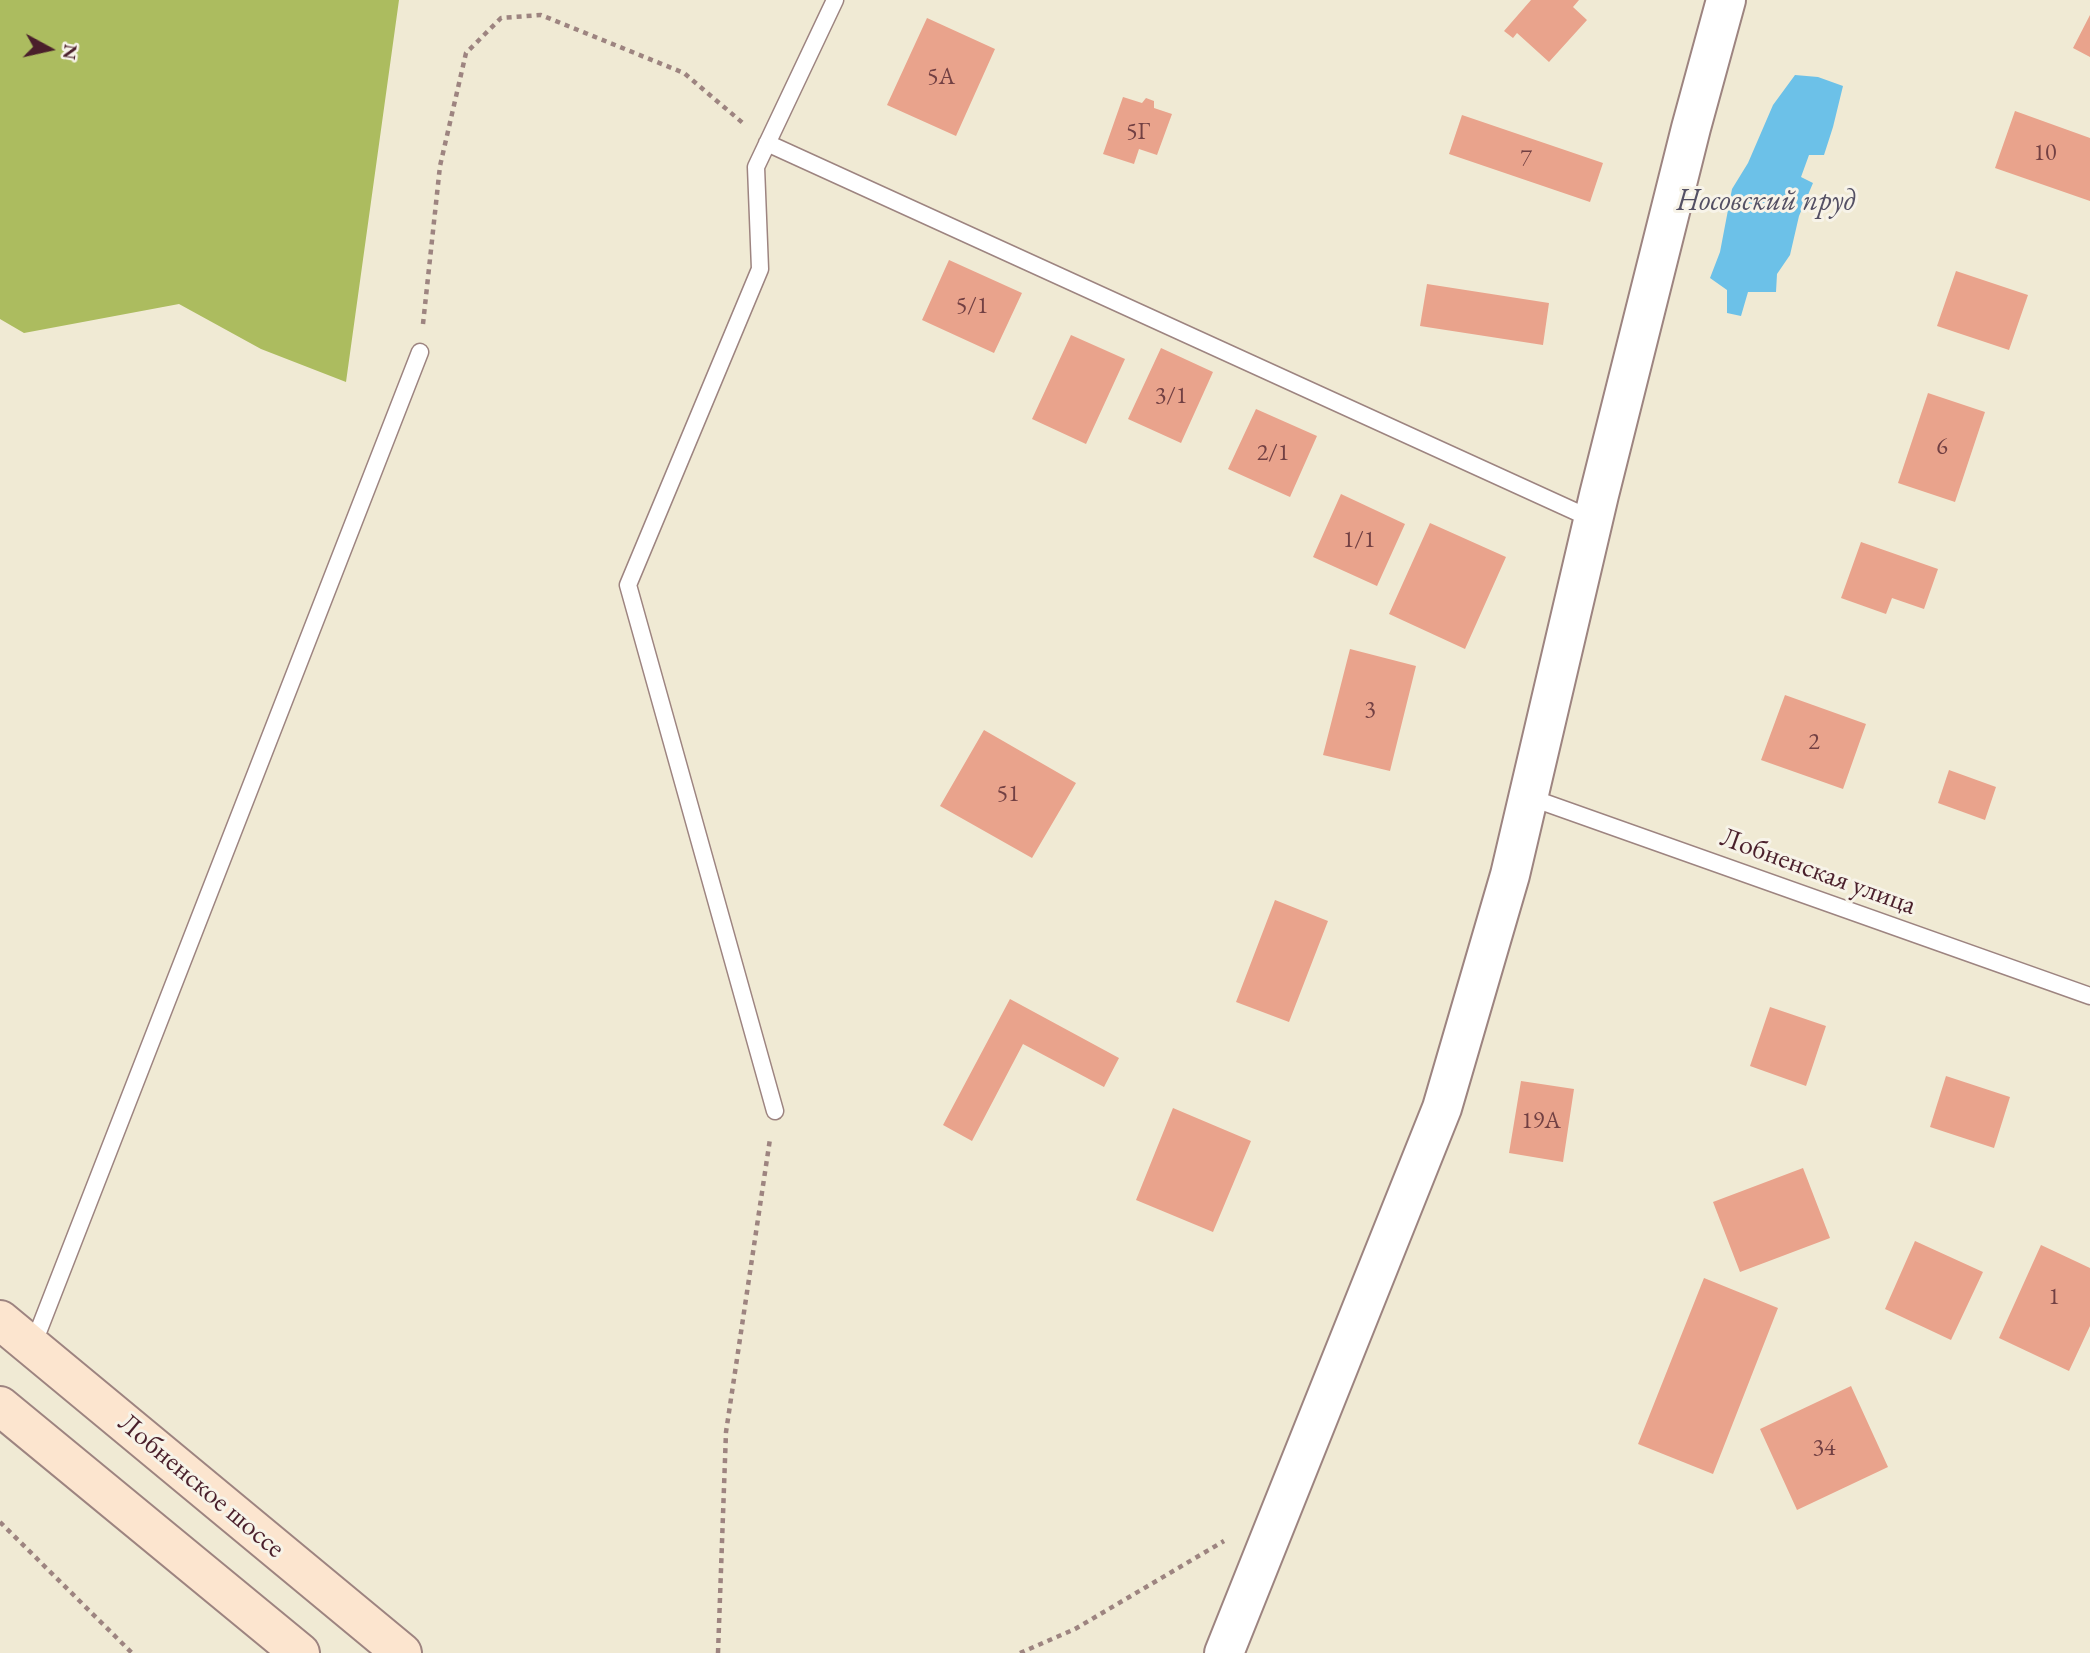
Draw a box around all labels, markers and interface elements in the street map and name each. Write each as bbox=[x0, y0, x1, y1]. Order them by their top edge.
north arrow bbox=[14, 14, 84, 84]
text: N bbox=[57, 43, 84, 61]
house number: 5А bbox=[927, 63, 955, 91]
house number: 5Г bbox=[1126, 118, 1150, 146]
house number: 10 bbox=[2033, 139, 2057, 167]
house number: 7 bbox=[1520, 145, 1532, 173]
water label: Носовский пруд bbox=[1676, 184, 1856, 220]
house number: 5/1 bbox=[956, 292, 988, 320]
house number: 3/1 bbox=[1155, 382, 1187, 410]
house number: 6 bbox=[1936, 433, 1948, 461]
house number: 2/1 bbox=[1257, 439, 1289, 467]
house number: 1/1 bbox=[1343, 526, 1375, 554]
house number: 3 bbox=[1364, 696, 1376, 724]
house number: 2 bbox=[1808, 728, 1820, 756]
house number: 51 bbox=[996, 780, 1020, 808]
street label: Лобненская улица bbox=[1716, 821, 1920, 923]
house number: 19А bbox=[1521, 1107, 1561, 1135]
house number: 1 bbox=[2048, 1283, 2060, 1311]
street label: Лобненское шоссе bbox=[111, 1407, 291, 1565]
house number: 34 bbox=[1812, 1434, 1836, 1462]

